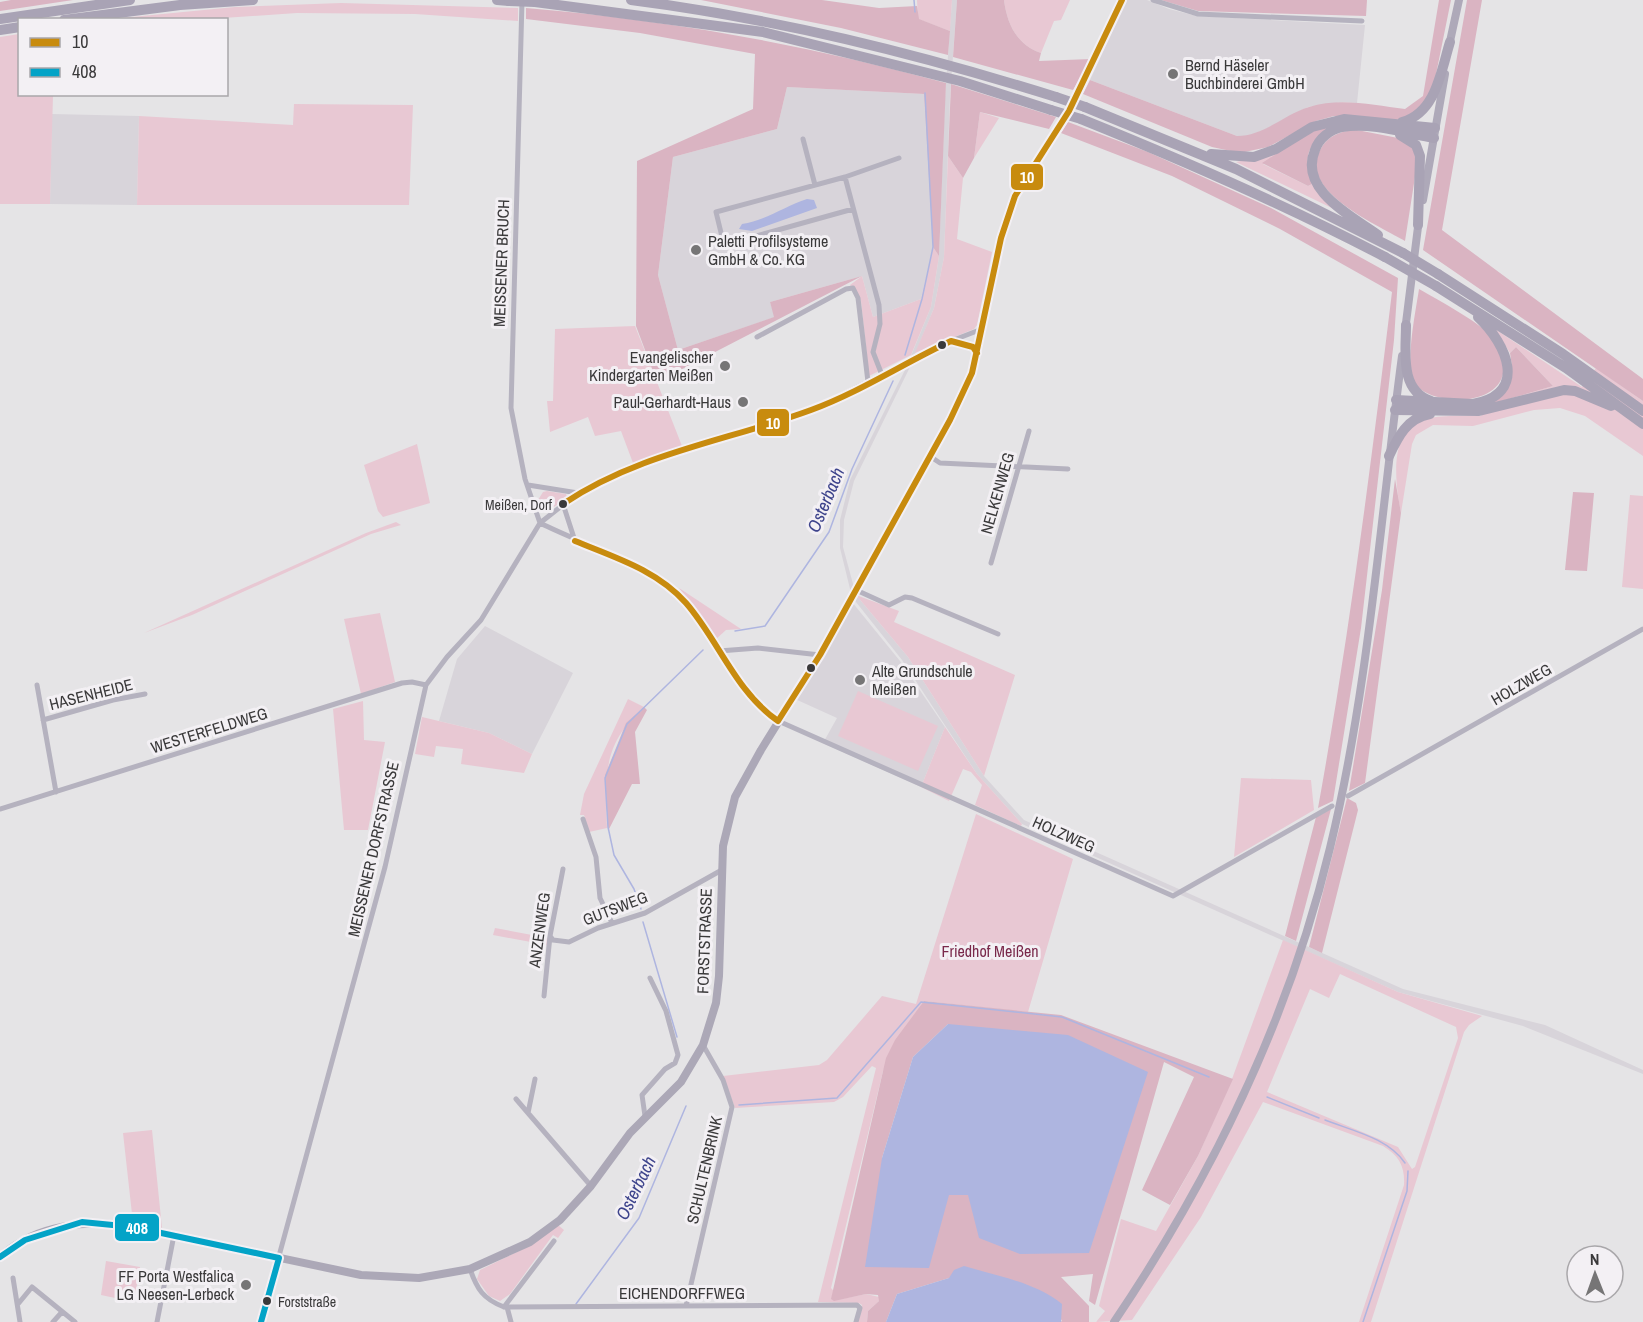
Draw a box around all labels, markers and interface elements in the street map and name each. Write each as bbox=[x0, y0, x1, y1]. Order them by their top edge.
legend bbox=[18, 18, 228, 96]
text: 10 bbox=[72, 29, 88, 54]
place label: Bernd Häseler Buchbinderei GmbH bbox=[1185, 54, 1305, 94]
text: 408 bbox=[72, 59, 97, 84]
marker: Bernd Häseler Buchbinderei GmbH bbox=[1166, 67, 1180, 81]
line badge: 10 bbox=[1010, 163, 1044, 191]
text: 10 bbox=[1020, 166, 1034, 188]
street label: MEISSENER BRUCH bbox=[488, 199, 514, 327]
place label: Paletti Profilsysteme GmbH & Co. KG bbox=[708, 230, 828, 270]
marker: Paletti Profilsysteme GmbH & Co. KG bbox=[689, 243, 703, 257]
unlabelled marker bbox=[936, 339, 948, 351]
place label: Evangelischer Kindergarten Meißen bbox=[589, 346, 714, 386]
marker: Evangelischer Kindergarten Meißen bbox=[718, 359, 732, 373]
place label: Paul-Gerhardt-Haus bbox=[614, 391, 731, 413]
marker: Paul-Gerhardt-Haus bbox=[736, 395, 750, 409]
line badge: 10 bbox=[756, 408, 790, 437]
text: 10 bbox=[766, 412, 780, 434]
street label: NELKENWEG bbox=[975, 450, 1019, 536]
water label: Osterbach bbox=[801, 464, 850, 536]
place label: Meißen, Dorf bbox=[485, 496, 553, 514]
marker: Meißen, Dorf bbox=[557, 498, 569, 510]
street label: HOLZWEG bbox=[1487, 658, 1555, 710]
place label: Alte Grundschule Meißen bbox=[871, 660, 973, 700]
unlabelled marker bbox=[805, 662, 817, 674]
street label: HASENHEIDE bbox=[47, 673, 135, 715]
marker: Alte Grundschule Meißen bbox=[853, 673, 867, 687]
street label: WESTERFELDWEG bbox=[148, 702, 270, 758]
street label: MEISSENER DORFSTRASSE bbox=[342, 759, 404, 939]
street label: HOLZWEG bbox=[1029, 810, 1099, 858]
street label: GUTSWEG bbox=[579, 886, 651, 930]
street label: FORSTSTRASSE bbox=[691, 888, 717, 994]
street label: ANZENWEG bbox=[523, 891, 555, 970]
park label: Friedhof Meißen bbox=[942, 940, 1039, 962]
street label: SCHULTENBRINK bbox=[681, 1114, 727, 1226]
water label: Osterbach bbox=[609, 1152, 662, 1224]
line badge: 408 bbox=[114, 1213, 160, 1242]
text: 408 bbox=[126, 1217, 148, 1239]
north arrow bbox=[1565, 1244, 1625, 1304]
text: N bbox=[1590, 1248, 1600, 1270]
place label: FF Porta Westfalica LG Neesen-Lerbeck bbox=[117, 1265, 235, 1305]
marker: FF Porta Westfalica LG Neesen-Lerbeck bbox=[239, 1278, 253, 1292]
street label: EICHENDORFFWEG bbox=[619, 1282, 745, 1304]
place label: Forststraße bbox=[278, 1293, 336, 1311]
marker: Forststraße bbox=[261, 1295, 273, 1307]

